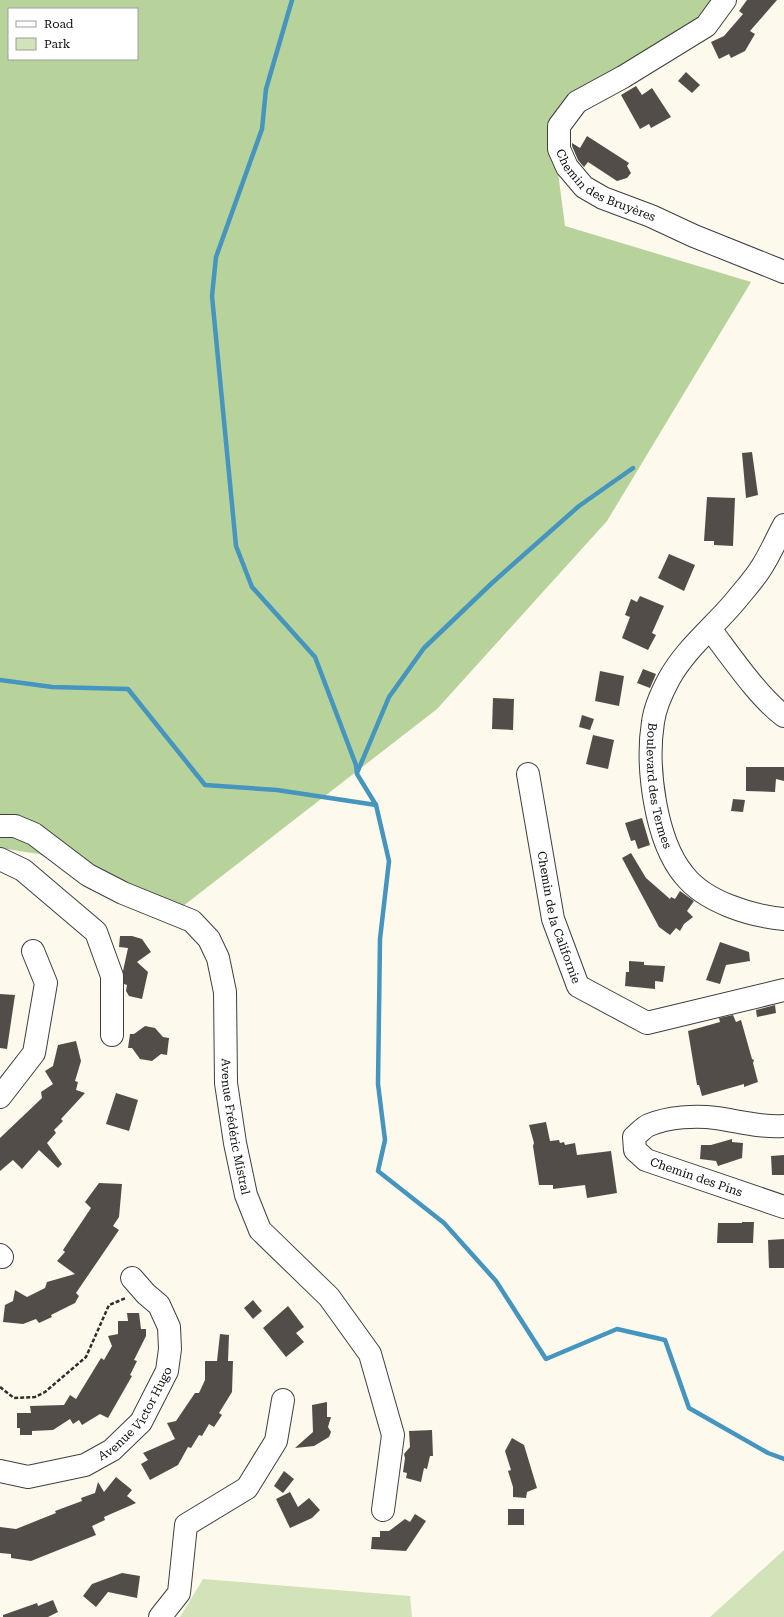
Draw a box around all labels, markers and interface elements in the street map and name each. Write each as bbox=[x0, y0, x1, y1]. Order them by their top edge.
legend bbox=[8, 8, 138, 60]
text: Road bbox=[44, 17, 74, 31]
text: Park bbox=[44, 37, 71, 51]
street label: Chemin des Bruyères bbox=[553, 147, 658, 224]
street label: Boulevard des Termes bbox=[644, 722, 675, 851]
street label: Chemin de la Californie bbox=[534, 850, 584, 986]
street label: Avenue Frédéric Mistral bbox=[219, 1058, 253, 1196]
street label: Chemin des Pins bbox=[648, 1155, 745, 1199]
street label: Avenue Victor Hugo bbox=[96, 1366, 174, 1463]

